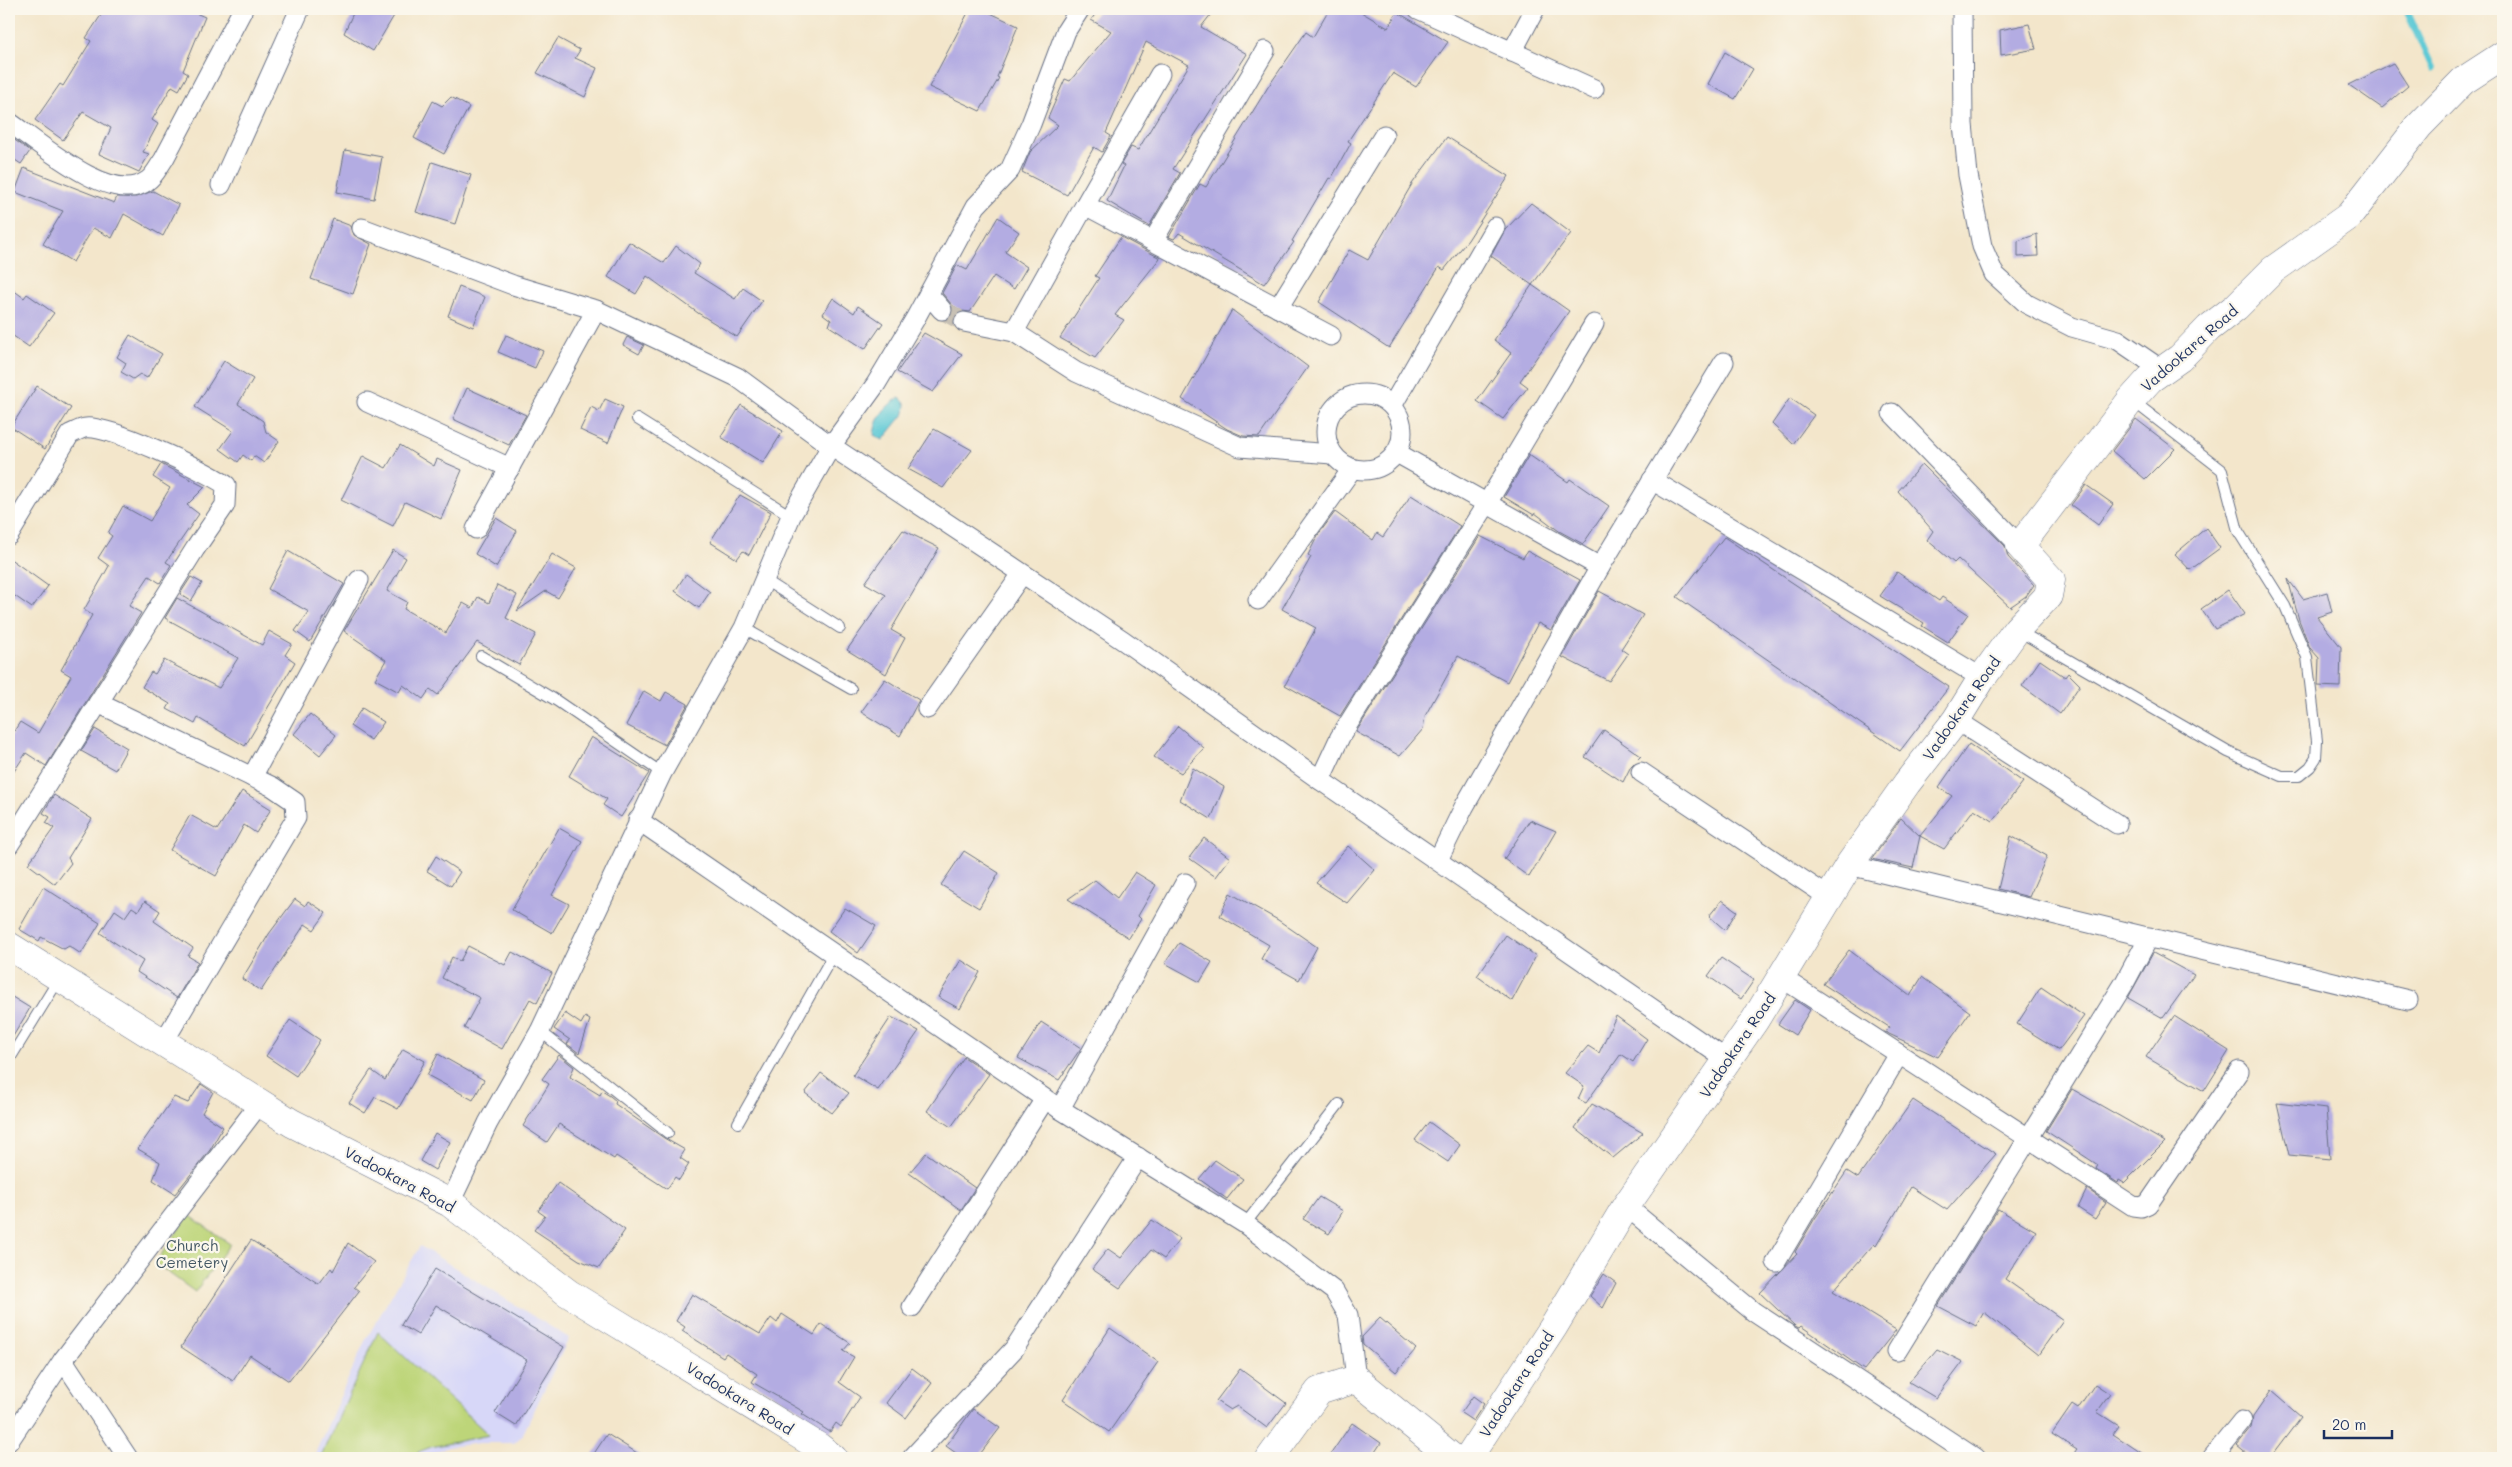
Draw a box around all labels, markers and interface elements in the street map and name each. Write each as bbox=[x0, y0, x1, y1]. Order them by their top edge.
street label: Vadookara Road bbox=[2136, 300, 2242, 396]
street label: Vadookara Road bbox=[1918, 652, 2004, 764]
street label: Vadookara Road bbox=[1694, 989, 1780, 1101]
street label: Vadookara Road bbox=[341, 1141, 459, 1217]
park label: Church Cemetery bbox=[156, 1235, 228, 1272]
street label: Vadookara Road bbox=[1474, 1327, 1558, 1441]
street label: Vadookara Road bbox=[683, 1357, 797, 1439]
scale bar bbox=[2324, 1407, 2392, 1439]
text: 20 m bbox=[2332, 1414, 2366, 1434]

